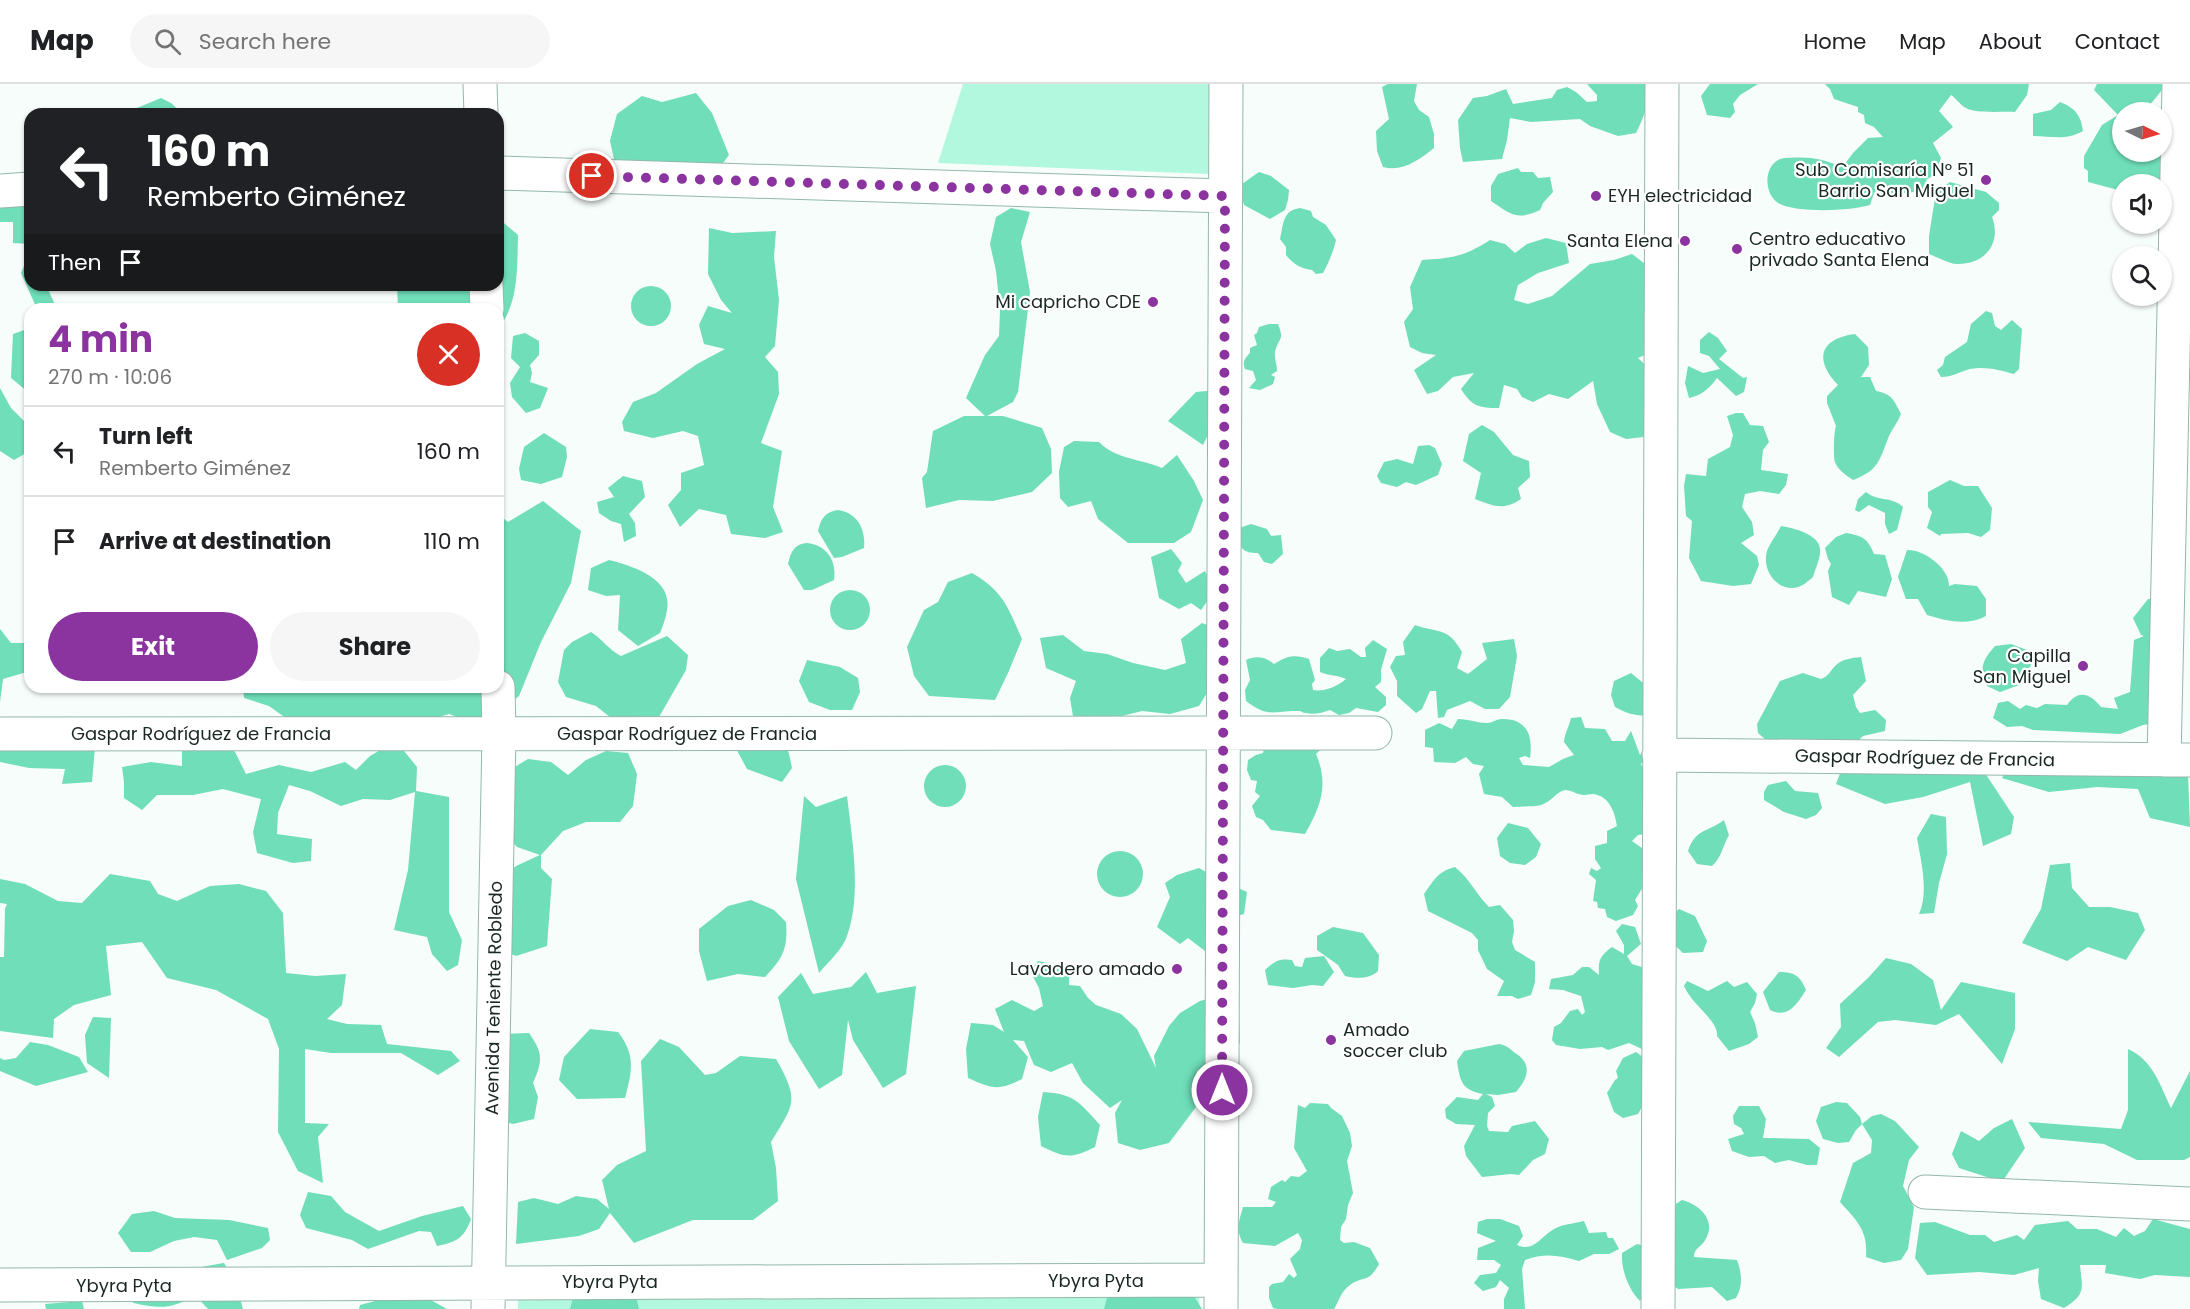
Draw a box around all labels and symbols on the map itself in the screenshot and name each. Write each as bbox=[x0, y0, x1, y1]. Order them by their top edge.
north arrow bbox=[2112, 102, 2172, 162]
pin bbox=[566, 150, 617, 201]
place label: Sub Comisaría N° 51 Barrio San Miguel bbox=[1795, 157, 1974, 203]
marker: Sub Comisaría N° 51 Barrio San Miguel bbox=[1979, 173, 1993, 187]
place label: EYH electricidad bbox=[1608, 183, 1752, 208]
marker: EYH electricidad bbox=[1589, 189, 1603, 203]
place label: Centro educativo privado Santa Elena bbox=[1749, 226, 1929, 272]
place label: Santa Elena bbox=[1567, 228, 1673, 253]
marker: Santa Elena bbox=[1678, 234, 1692, 248]
marker: Centro educativo privado Santa Elena bbox=[1730, 242, 1744, 256]
place label: Mi capricho CDE bbox=[995, 289, 1141, 314]
marker: Mi capricho CDE bbox=[1146, 295, 1160, 309]
place label: Capilla San Miguel bbox=[1973, 643, 2071, 689]
marker: Capilla San Miguel bbox=[2076, 659, 2090, 673]
street label: Gaspar Rodríguez de Francia bbox=[71, 721, 331, 746]
street label: Gaspar Rodríguez de Francia bbox=[557, 721, 817, 746]
street label: Gaspar Rodríguez de Francia bbox=[1795, 743, 2055, 772]
street label: Avenida Teniente Robledo bbox=[479, 881, 508, 1115]
place label: Lavadero amado bbox=[1010, 956, 1165, 981]
marker: Lavadero amado bbox=[1170, 962, 1184, 976]
place label: Amado soccer club bbox=[1343, 1017, 1448, 1063]
marker: Amado soccer club bbox=[1324, 1033, 1338, 1047]
position arrow bbox=[1190, 1058, 1254, 1122]
street label: Ybyra Pyta bbox=[1048, 1268, 1144, 1293]
street label: Ybyra Pyta bbox=[562, 1269, 658, 1294]
street label: Ybyra Pyta bbox=[76, 1273, 172, 1298]

